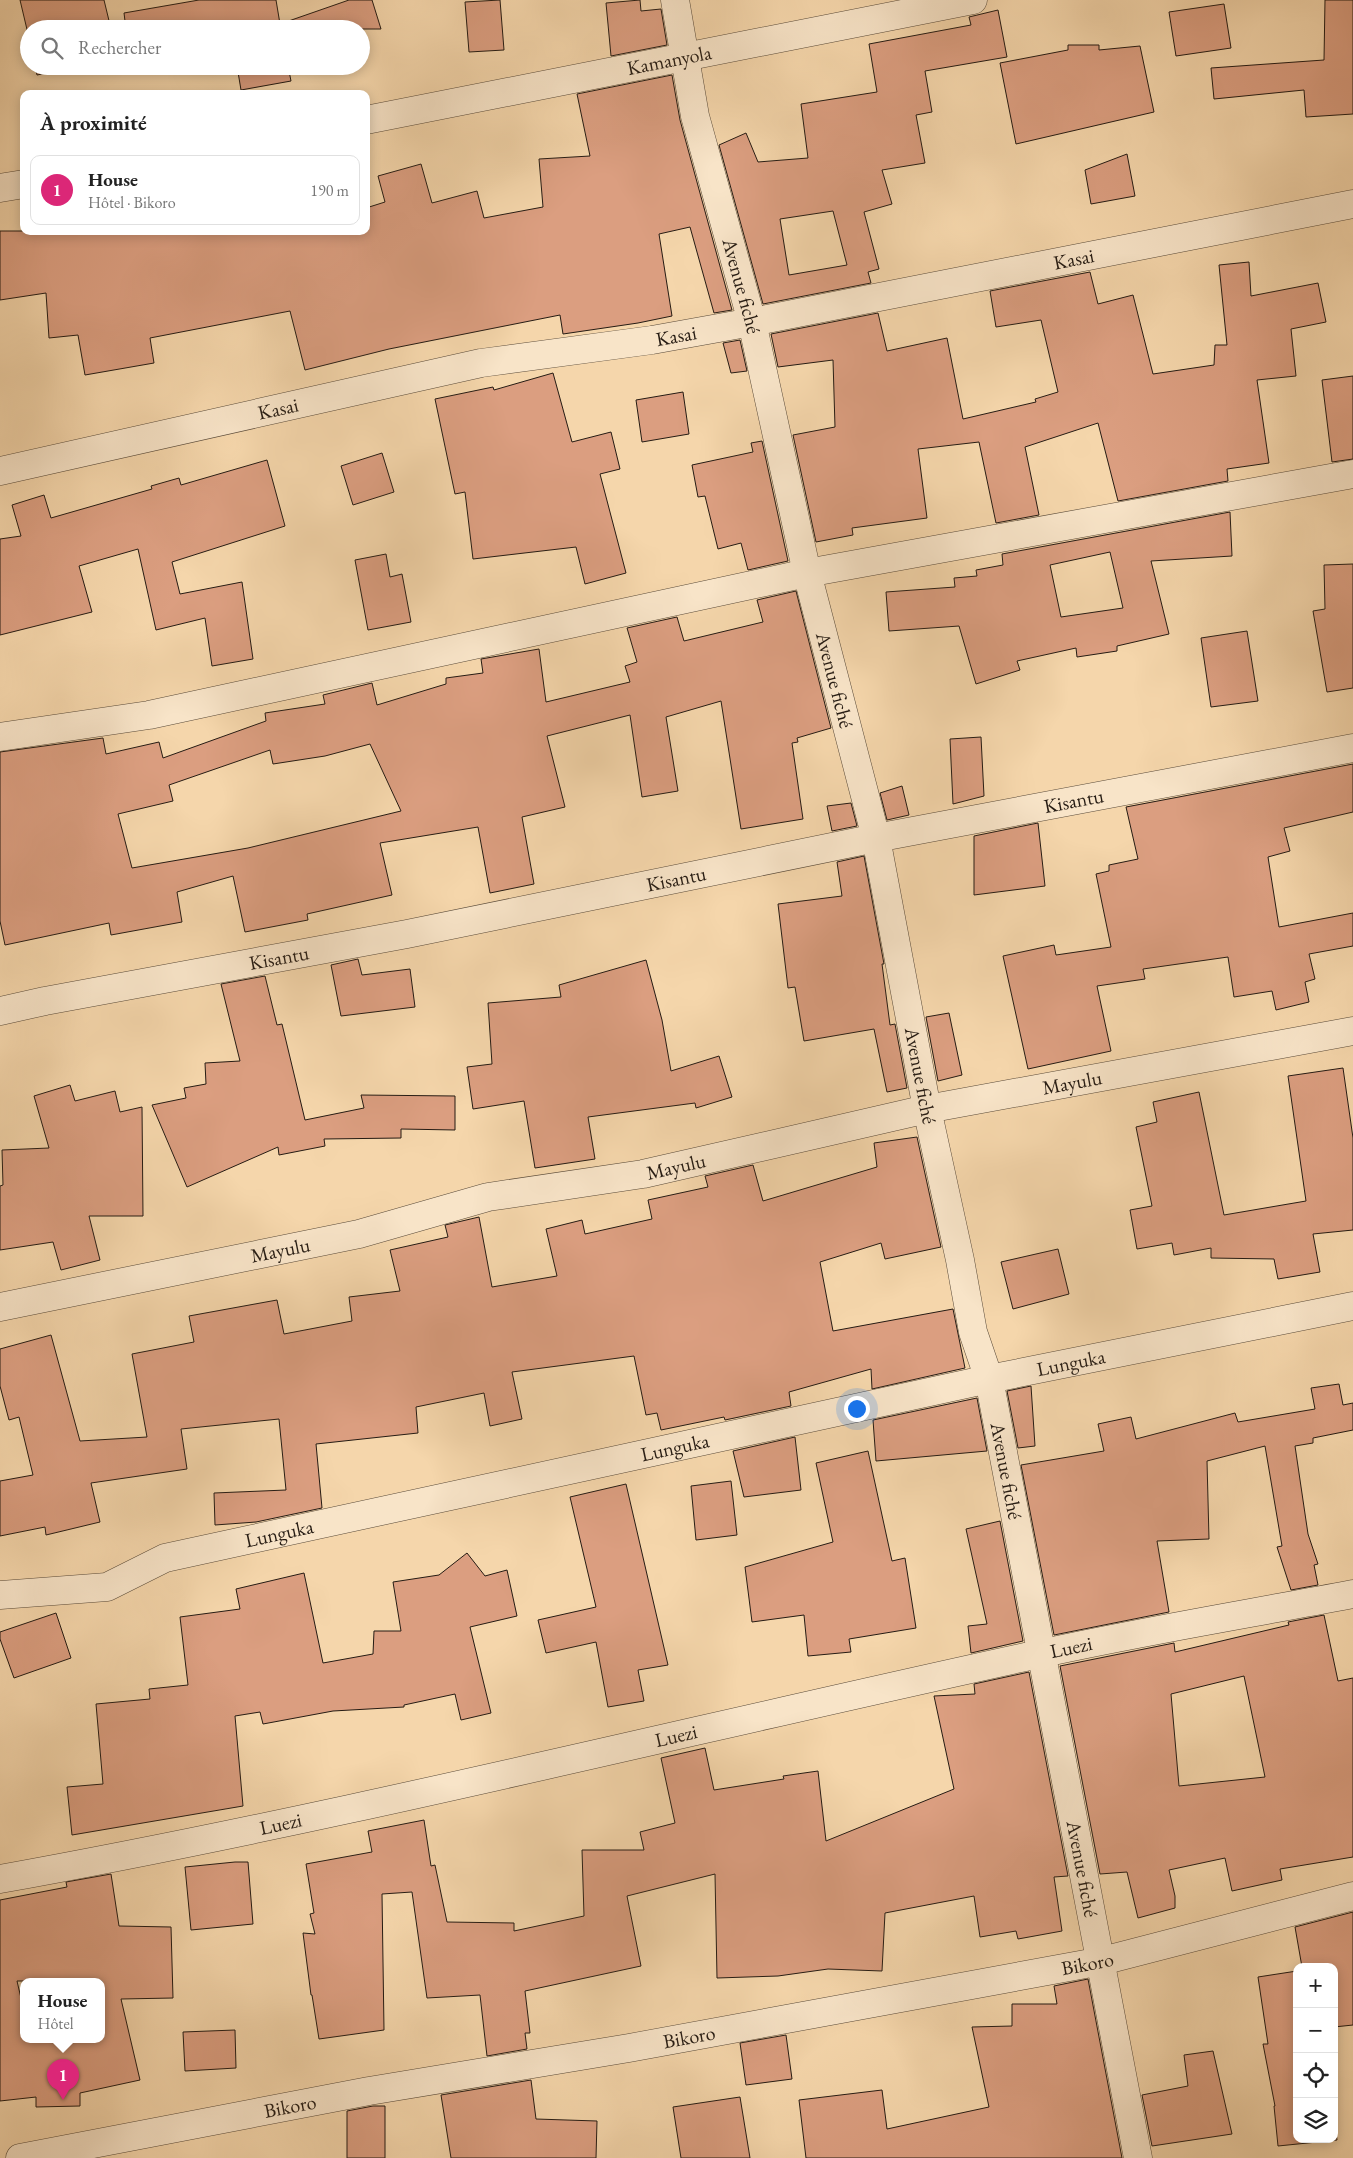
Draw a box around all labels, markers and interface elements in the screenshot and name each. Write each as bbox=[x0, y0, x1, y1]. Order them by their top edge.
search box bbox=[20, 20, 370, 75]
icon: search bbox=[38, 34, 66, 62]
text: Rechercher bbox=[78, 35, 161, 60]
street label: Kamanyola bbox=[625, 39, 714, 81]
text: À proximité bbox=[40, 109, 147, 136]
text: House bbox=[88, 167, 138, 192]
text: 1 bbox=[53, 180, 61, 201]
text: 190 m bbox=[310, 180, 349, 201]
text: Hôtel · Bikoro bbox=[88, 192, 176, 213]
street label: Avenue fiché bbox=[716, 234, 767, 336]
street label: Kasai bbox=[1051, 242, 1096, 276]
street label: Kasai bbox=[654, 319, 699, 352]
street label: Kasai bbox=[255, 391, 301, 426]
street label: Avenue fiché bbox=[810, 628, 860, 731]
street label: Kisantu bbox=[1041, 782, 1106, 819]
street label: Kisantu bbox=[644, 860, 709, 898]
street label: Kisantu bbox=[247, 939, 311, 976]
street label: Avenue fiché bbox=[899, 1024, 943, 1127]
street label: Mayulu bbox=[1040, 1064, 1104, 1101]
street label: Mayulu bbox=[644, 1147, 709, 1186]
street label: Mayulu bbox=[248, 1231, 313, 1269]
street label: Lunguka bbox=[1034, 1343, 1108, 1382]
your location bbox=[844, 1396, 870, 1422]
street label: Avenue fiché bbox=[984, 1419, 1029, 1522]
street label: Lunguka bbox=[638, 1427, 712, 1467]
street label: Lunguka bbox=[243, 1513, 316, 1553]
street label: Luezi bbox=[1048, 1630, 1095, 1664]
street label: Luezi bbox=[652, 1718, 700, 1753]
street label: Luezi bbox=[257, 1807, 304, 1841]
street label: Avenue fiché bbox=[1061, 1817, 1105, 1920]
street label: Bikoro bbox=[1059, 1946, 1116, 1981]
map controls bbox=[1293, 1963, 1338, 2143]
button: + bbox=[1293, 1963, 1338, 2008]
popup bbox=[20, 1978, 105, 2043]
text: House bbox=[37, 1988, 88, 2013]
button: − bbox=[1293, 2008, 1338, 2053]
text: Hôtel bbox=[37, 2013, 73, 2034]
street label: Bikoro bbox=[661, 2019, 717, 2054]
button: locate bbox=[1293, 2053, 1338, 2098]
pin: 1 bbox=[47, 2059, 79, 2100]
street label: Bikoro bbox=[262, 2088, 318, 2124]
button: layers bbox=[1293, 2098, 1338, 2143]

